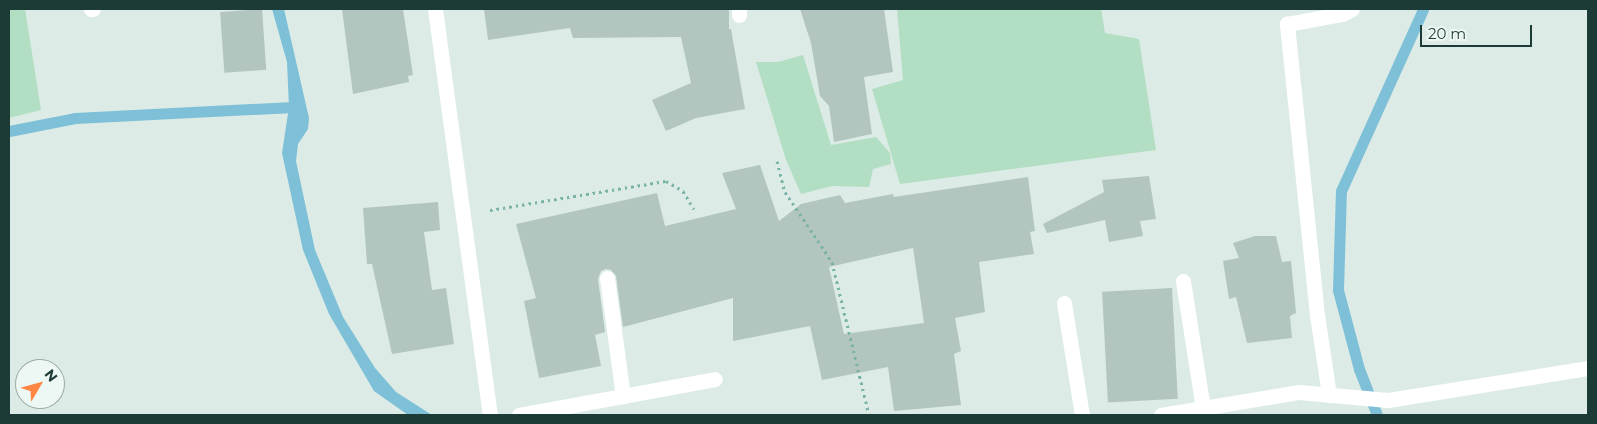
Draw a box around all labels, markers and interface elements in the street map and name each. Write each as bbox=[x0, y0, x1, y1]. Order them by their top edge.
scale bar bbox=[1422, 15, 1534, 47]
text: 20 m bbox=[1428, 24, 1466, 43]
north arrow bbox=[15, 359, 65, 409]
text: N bbox=[41, 366, 62, 386]

